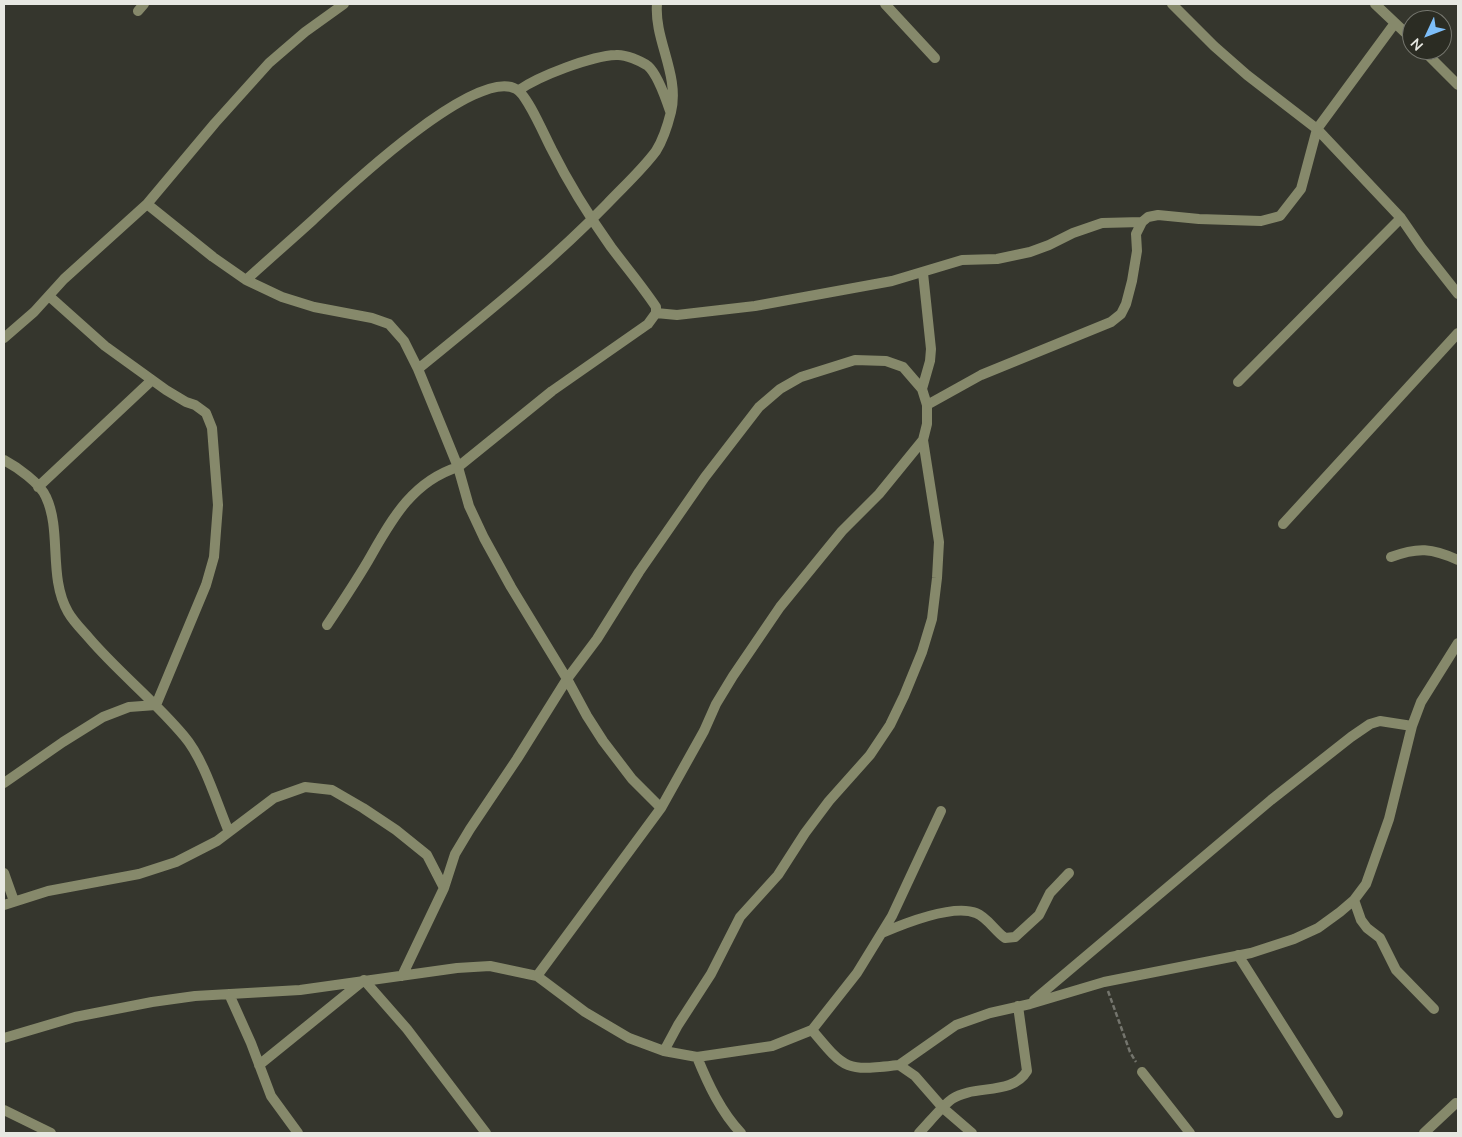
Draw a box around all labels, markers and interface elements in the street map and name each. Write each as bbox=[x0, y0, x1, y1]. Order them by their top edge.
north arrow bbox=[1402, 10, 1452, 60]
text: N bbox=[1407, 35, 1427, 55]

